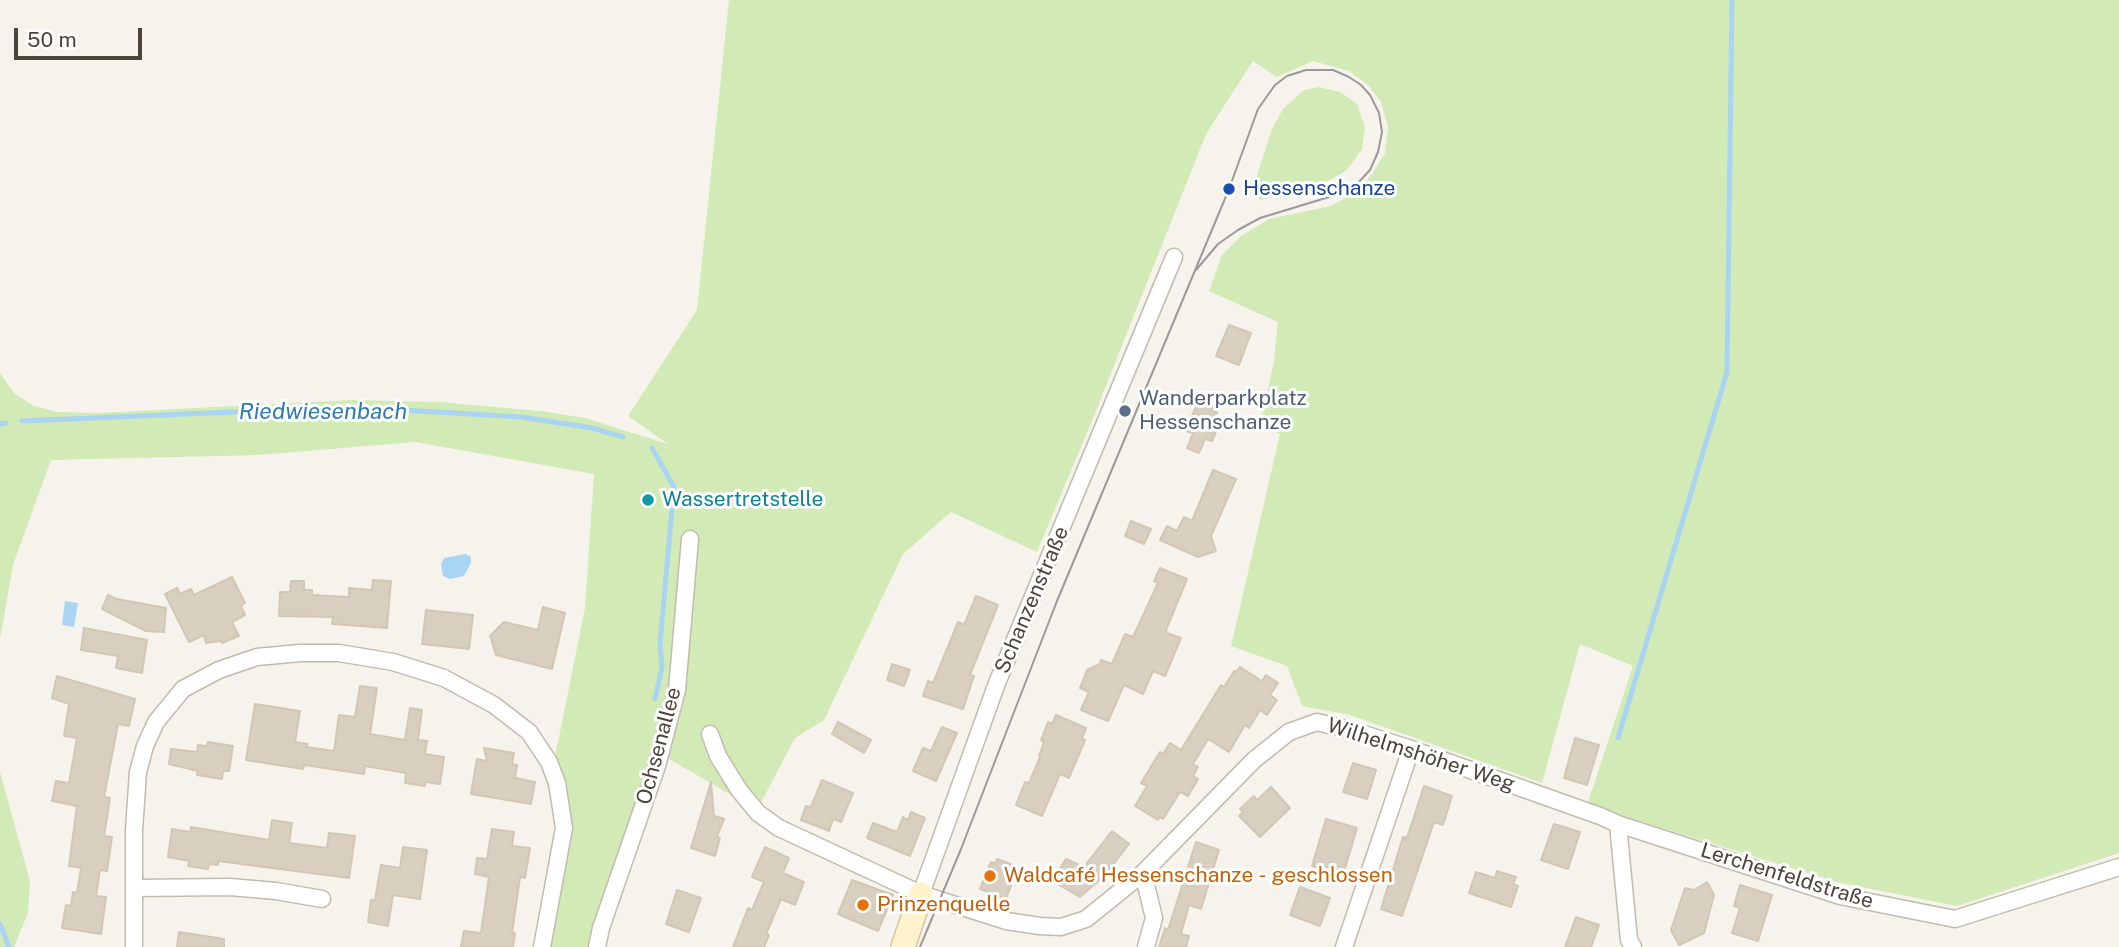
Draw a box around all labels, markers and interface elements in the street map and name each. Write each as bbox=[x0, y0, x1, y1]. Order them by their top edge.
scale bar bbox=[18, 14, 145, 58]
text: 50 m bbox=[27, 27, 77, 52]
place label: Hessenschanze bbox=[1243, 176, 1395, 202]
marker: Hessenschanze bbox=[1221, 181, 1237, 197]
place label: Wanderparkplatz Hessenschanze bbox=[1139, 386, 1307, 436]
water label: Riedwiesenbach bbox=[239, 398, 407, 426]
marker: Wanderparkplatz Hessenschanze bbox=[1117, 403, 1133, 419]
place label: Wassertretstelle bbox=[662, 487, 823, 513]
marker: Wassertretstelle bbox=[640, 492, 656, 508]
street label: Schanzenstraße bbox=[990, 523, 1074, 677]
street label: Ochsenallee bbox=[631, 685, 687, 807]
street label: Wilhelmshöher Weg bbox=[1324, 713, 1518, 797]
street label: Lerchenfeldstraße bbox=[1698, 838, 1876, 914]
place label: Waldcafé Hessenschanze - geschlossen bbox=[1004, 863, 1393, 889]
marker: Waldcafé Hessenschanze - geschlossen bbox=[982, 868, 998, 884]
place label: Prinzenquelle bbox=[877, 892, 1010, 918]
marker: Prinzenquelle bbox=[855, 897, 871, 913]

